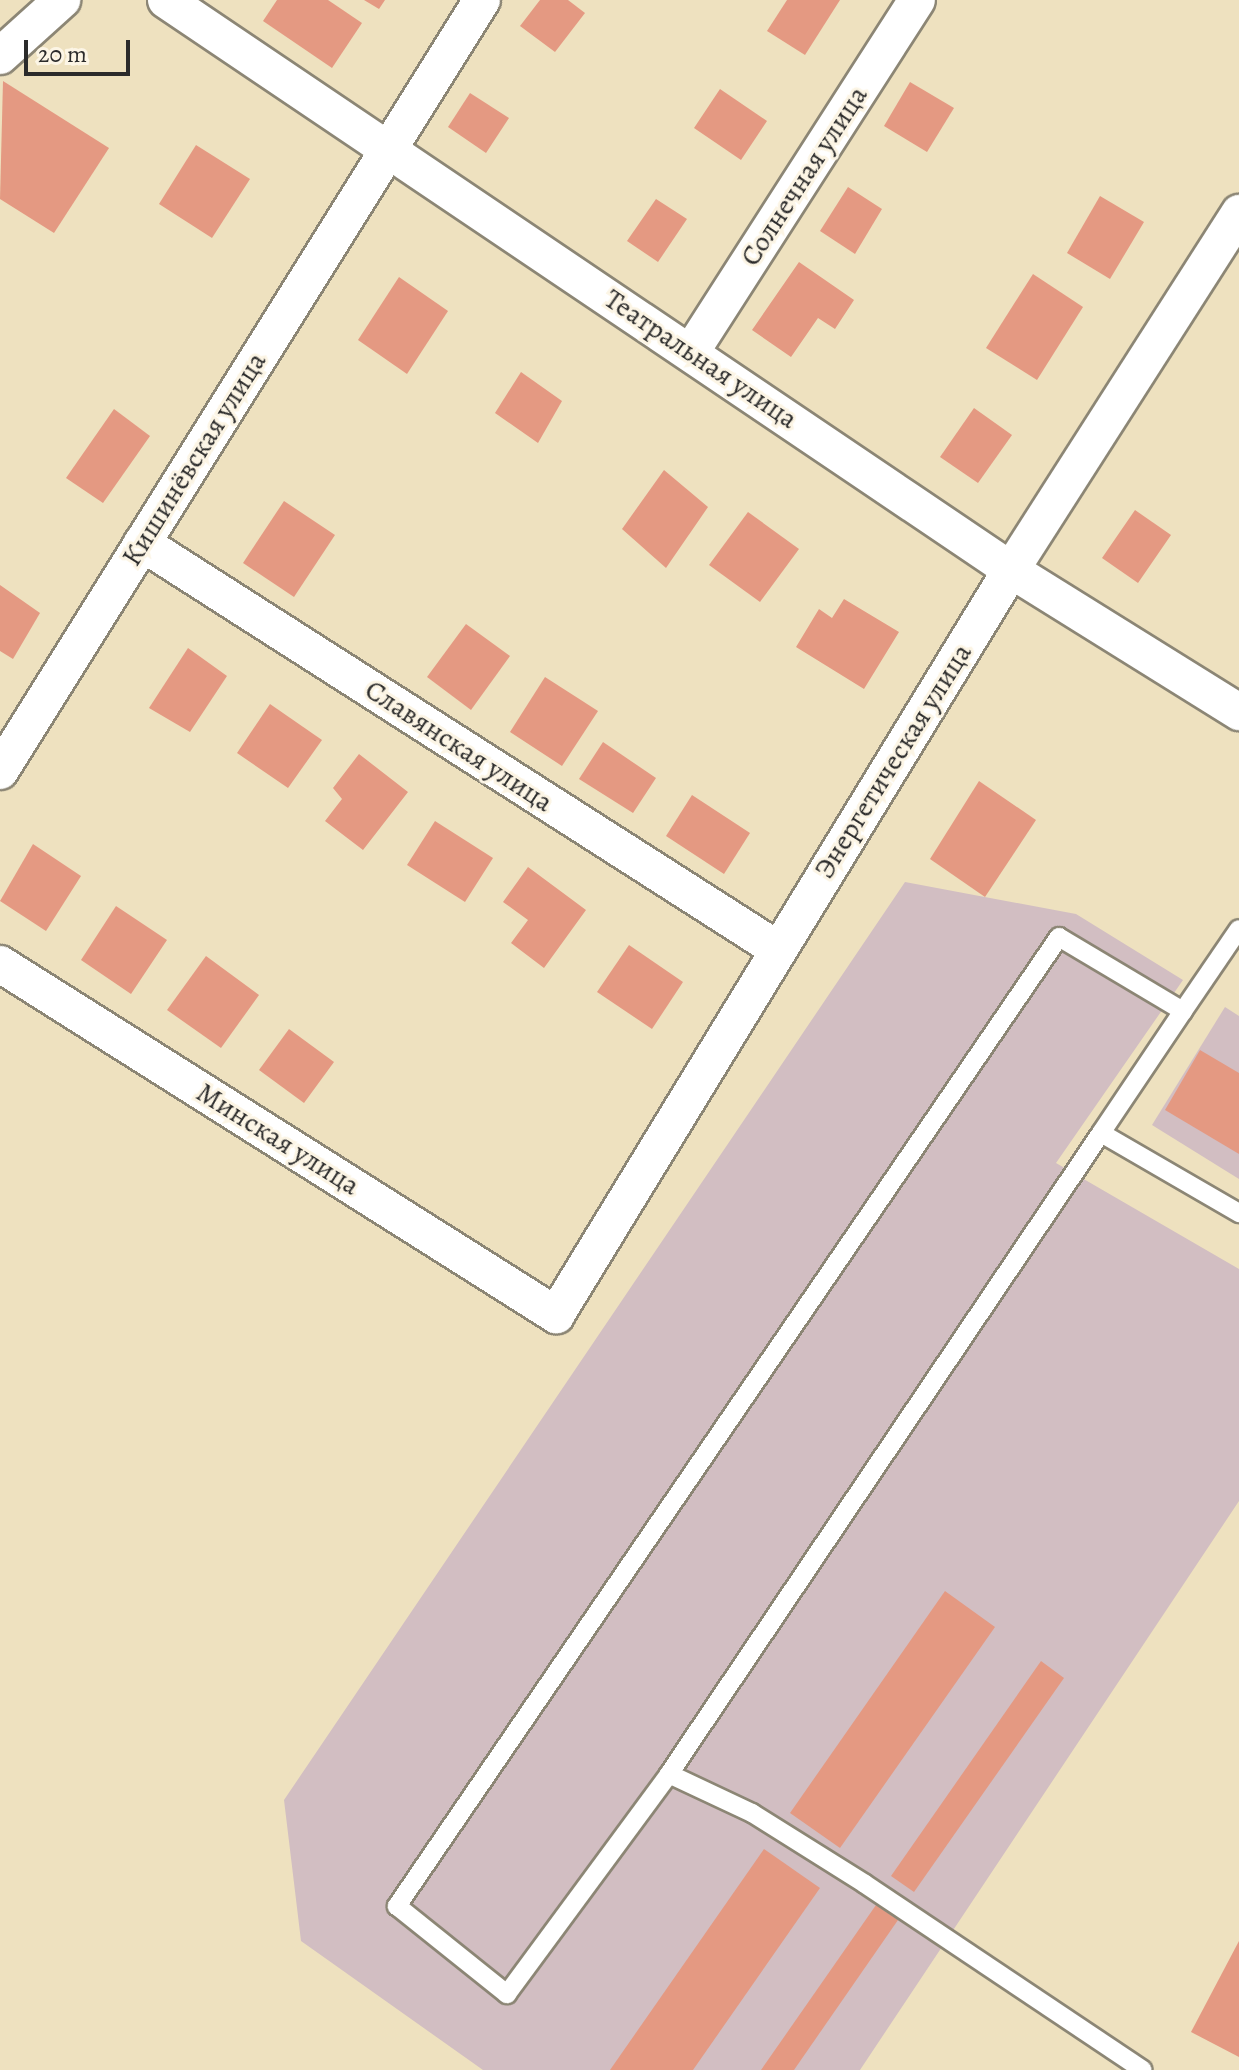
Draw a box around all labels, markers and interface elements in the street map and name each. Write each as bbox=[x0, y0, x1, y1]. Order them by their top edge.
scale bar bbox=[28, 24, 134, 74]
text: 20 m bbox=[38, 38, 87, 70]
street label: Солнечная улица bbox=[733, 80, 875, 272]
street label: Театральная улица bbox=[598, 282, 804, 436]
street label: Кишинёвская улица bbox=[115, 346, 273, 572]
street label: Энергетическая улица bbox=[807, 638, 979, 884]
street label: Славянская улица bbox=[359, 673, 559, 819]
street label: Минская улица bbox=[190, 1076, 366, 1202]

